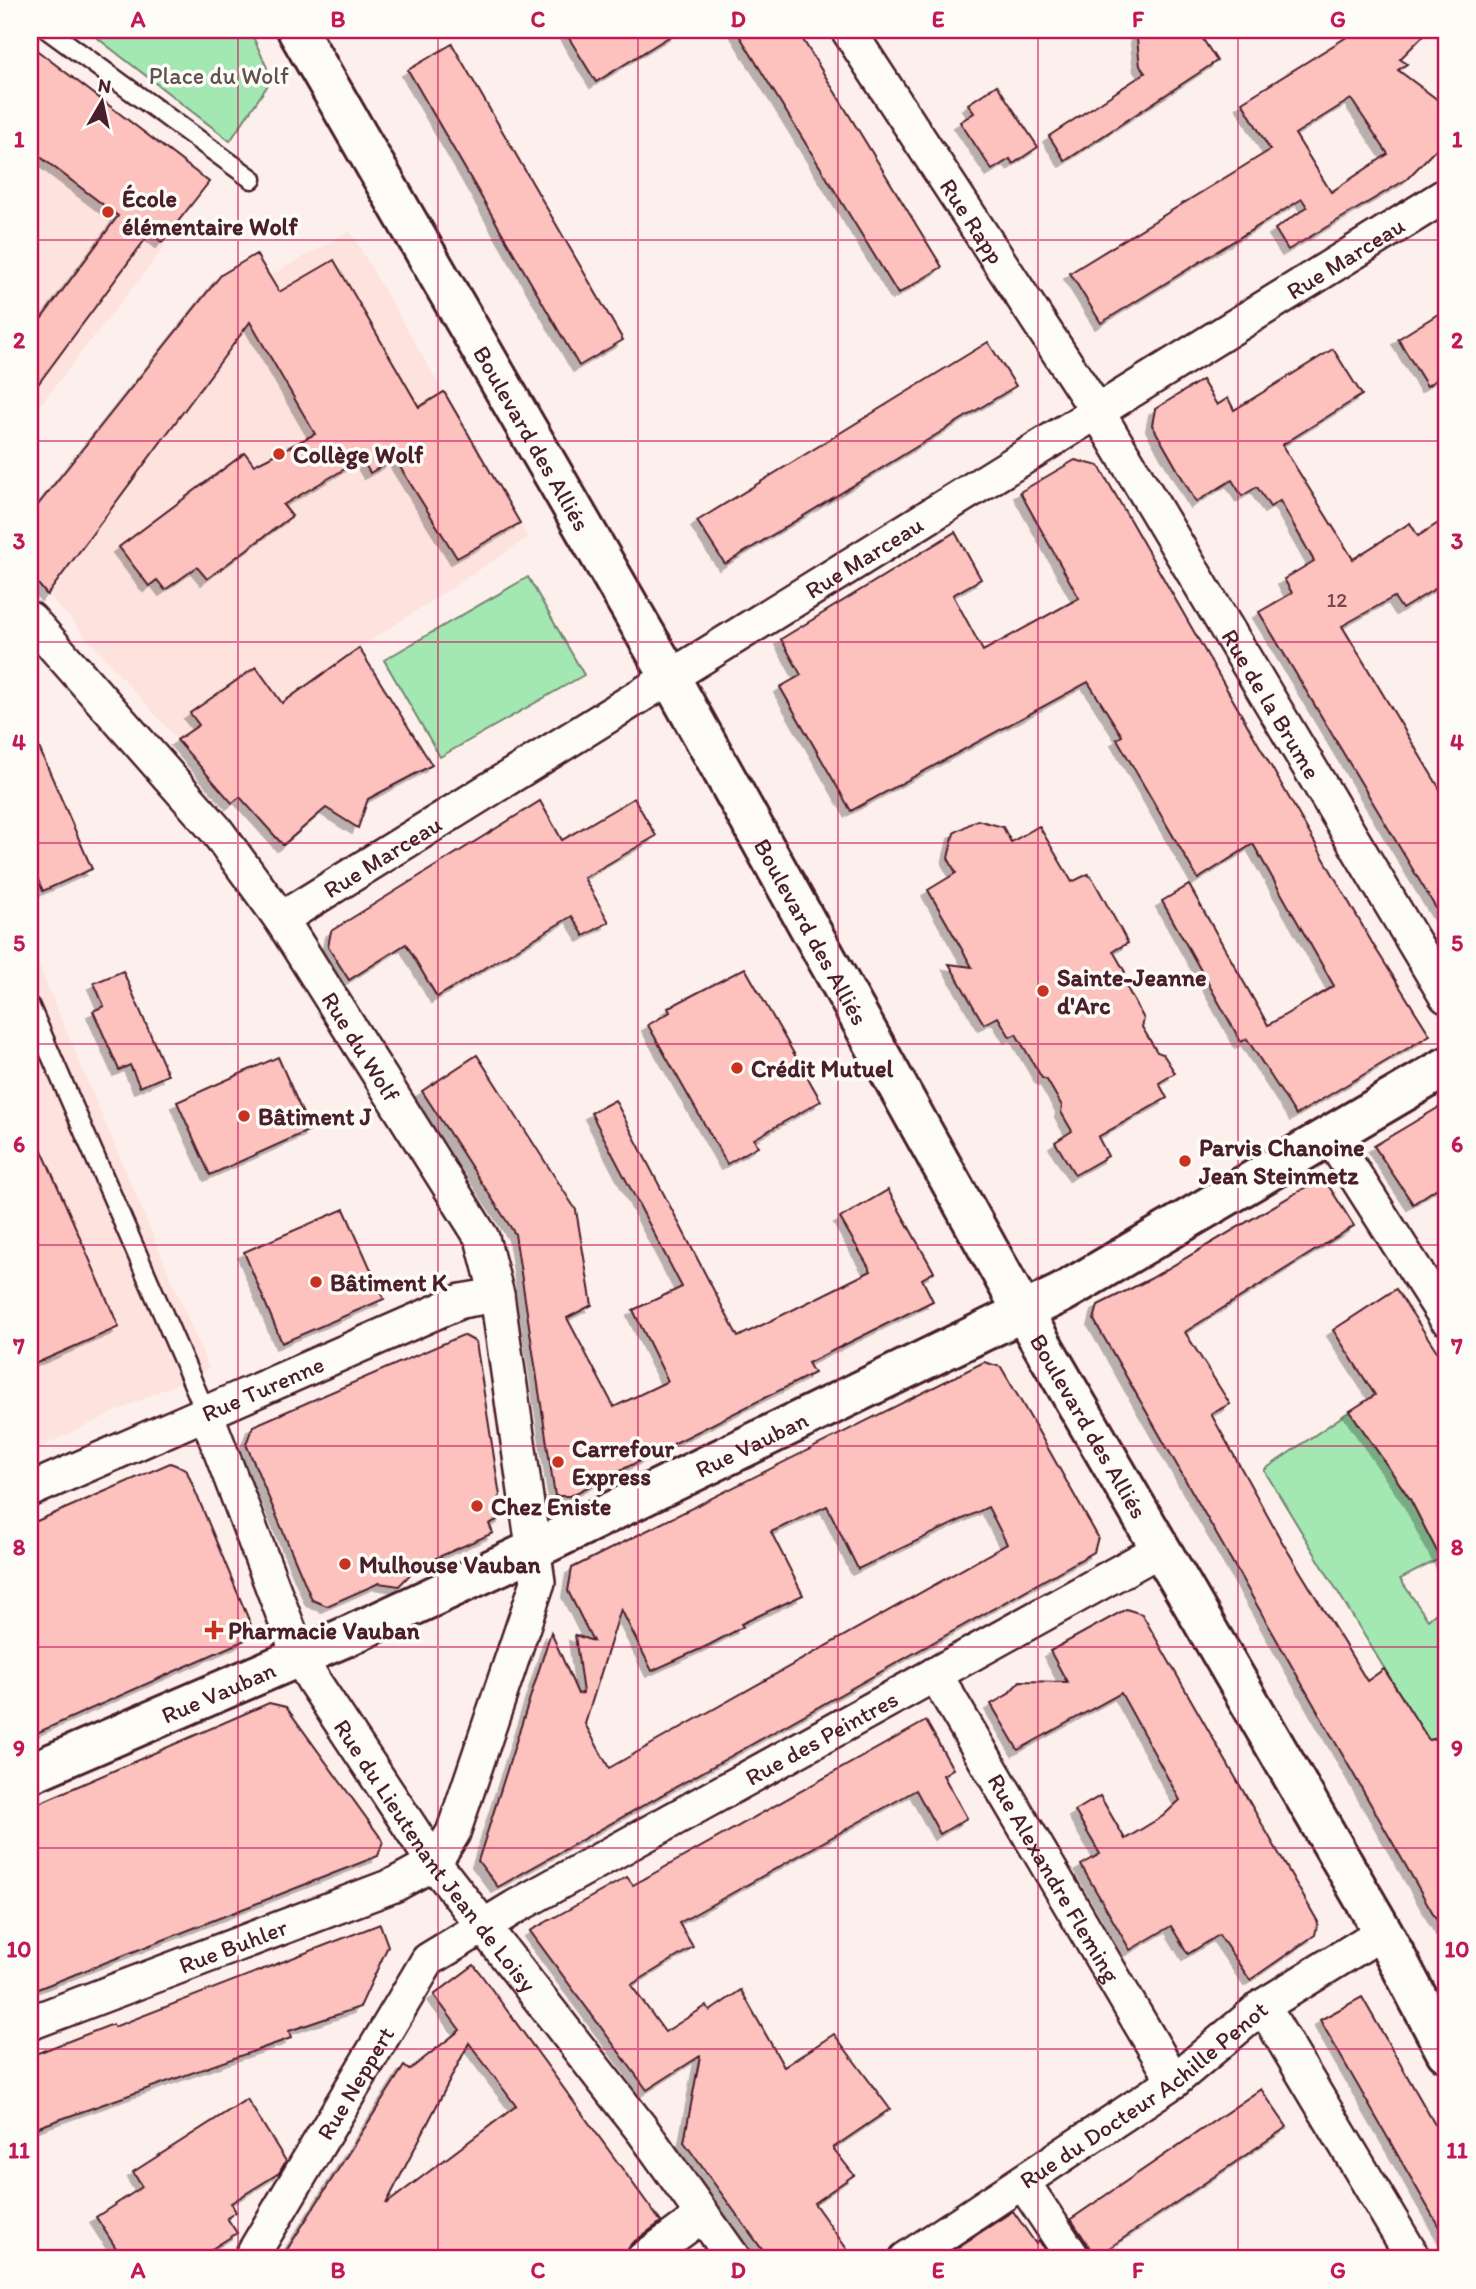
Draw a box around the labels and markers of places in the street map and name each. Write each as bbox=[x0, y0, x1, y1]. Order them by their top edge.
place label: École élémentaire Wolf bbox=[122, 184, 298, 241]
marker: École élémentaire Wolf bbox=[100, 204, 116, 220]
place label: Collège Wolf bbox=[293, 440, 424, 470]
marker: Collège Wolf bbox=[271, 446, 287, 462]
place label: Sainte-Jeanne d'Arc bbox=[1057, 963, 1207, 1020]
marker: Sainte-Jeanne d'Arc bbox=[1035, 983, 1051, 999]
place label: Crédit Mutuel bbox=[751, 1054, 893, 1083]
marker: Crédit Mutuel bbox=[729, 1060, 745, 1076]
place label: Bâtiment J bbox=[258, 1102, 372, 1131]
marker: Bâtiment J bbox=[236, 1108, 252, 1124]
place label: Parvis Chanoine Jean Steinmetz bbox=[1198, 1133, 1365, 1190]
marker: Parvis Chanoine Jean Steinmetz bbox=[1177, 1153, 1193, 1169]
place label: Bâtiment K bbox=[330, 1268, 448, 1297]
marker: Bâtiment K bbox=[308, 1274, 324, 1290]
place label: Carrefour Express bbox=[572, 1434, 674, 1492]
marker: Carrefour Express bbox=[550, 1454, 566, 1470]
place label: Chez Eniste bbox=[491, 1492, 611, 1521]
marker: Chez Eniste bbox=[469, 1498, 485, 1514]
place label: Mulhouse Vauban bbox=[359, 1550, 541, 1579]
marker: Mulhouse Vauban bbox=[337, 1556, 353, 1572]
place label: Pharmacie Vauban bbox=[228, 1616, 420, 1645]
marker: Pharmacie Vauban bbox=[206, 1622, 222, 1638]

